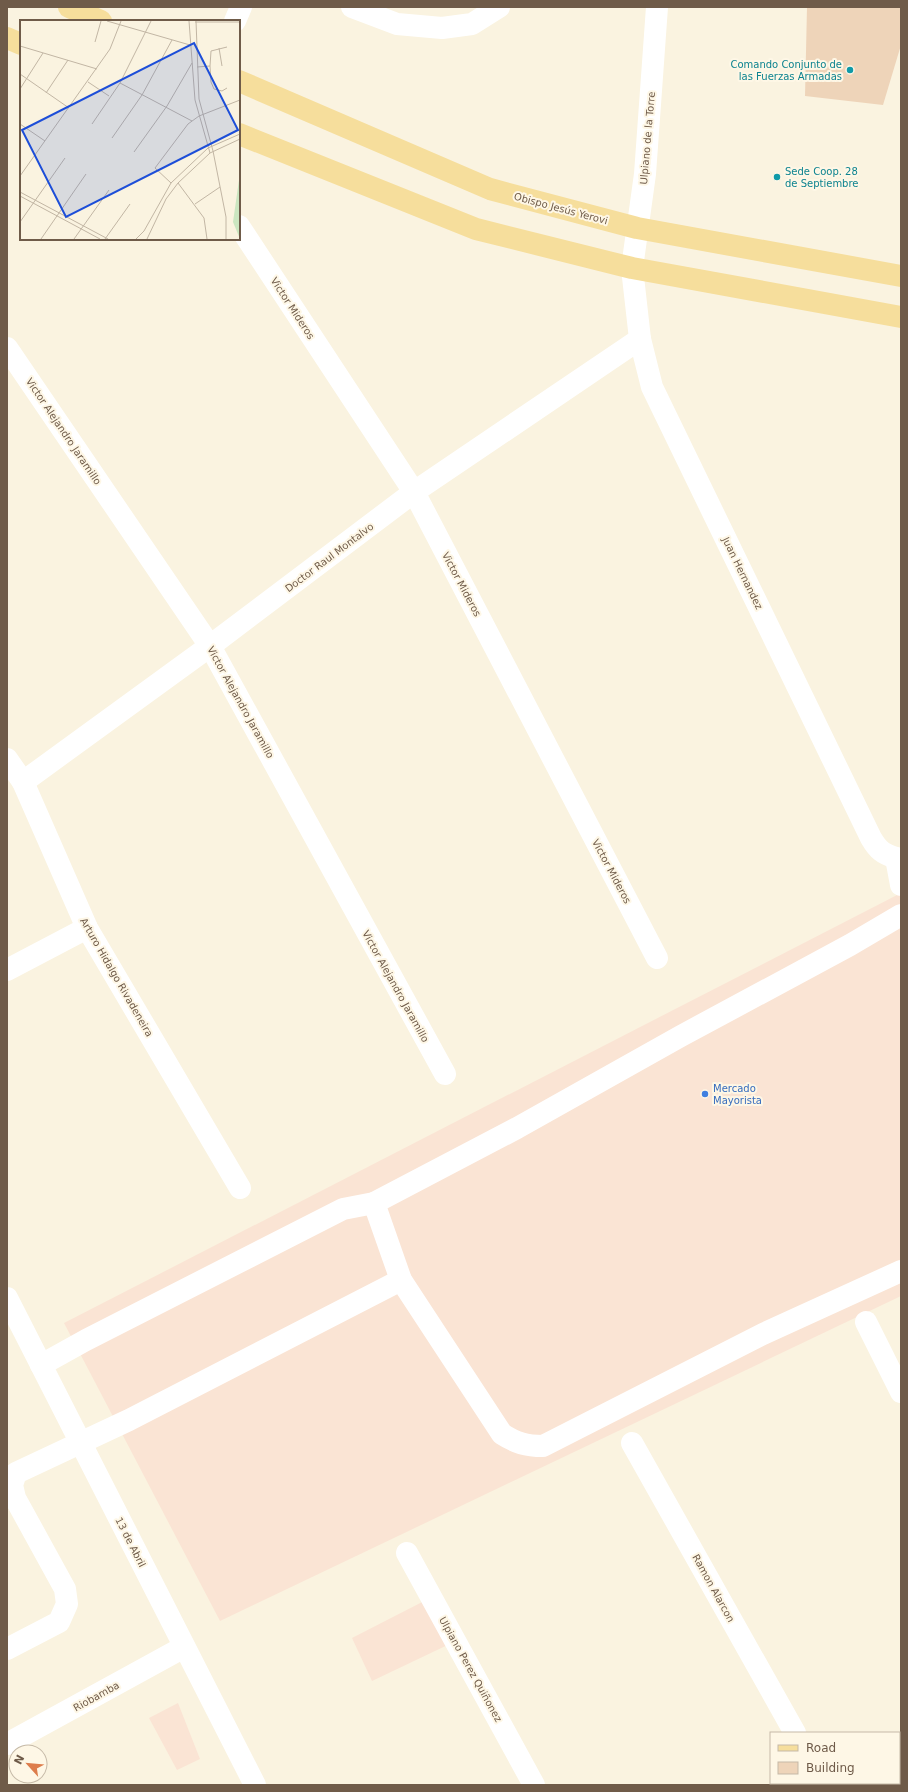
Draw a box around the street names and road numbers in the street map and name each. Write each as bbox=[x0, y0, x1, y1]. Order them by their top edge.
street label: Ulpiano de la Torre bbox=[638, 91, 657, 185]
street label: Obispo Jesús Yerovi bbox=[513, 191, 609, 226]
street label: Victor Mideros bbox=[269, 275, 317, 341]
street label: Victor Alejandro Jaramillo bbox=[24, 376, 103, 487]
street label: Doctor Raul Montalvo bbox=[283, 521, 376, 594]
street label: Juan Hernandez bbox=[720, 534, 765, 611]
street label: Victor Mideros bbox=[440, 550, 483, 618]
street label: Victor Alejandro Jaramillo bbox=[205, 644, 276, 760]
street label: Victor Mideros bbox=[590, 837, 633, 905]
street label: Arturo Hidalgo Rivadeneira bbox=[78, 916, 155, 1039]
street label: Victor Alejandro Jaramillo bbox=[360, 928, 431, 1044]
street label: 13 de Abril bbox=[113, 1515, 148, 1569]
street label: Ramon Alarcon bbox=[690, 1552, 737, 1624]
street label: Ulpiano Perez Quiñonez bbox=[437, 1615, 504, 1724]
street label: Riobamba bbox=[71, 1679, 121, 1714]

